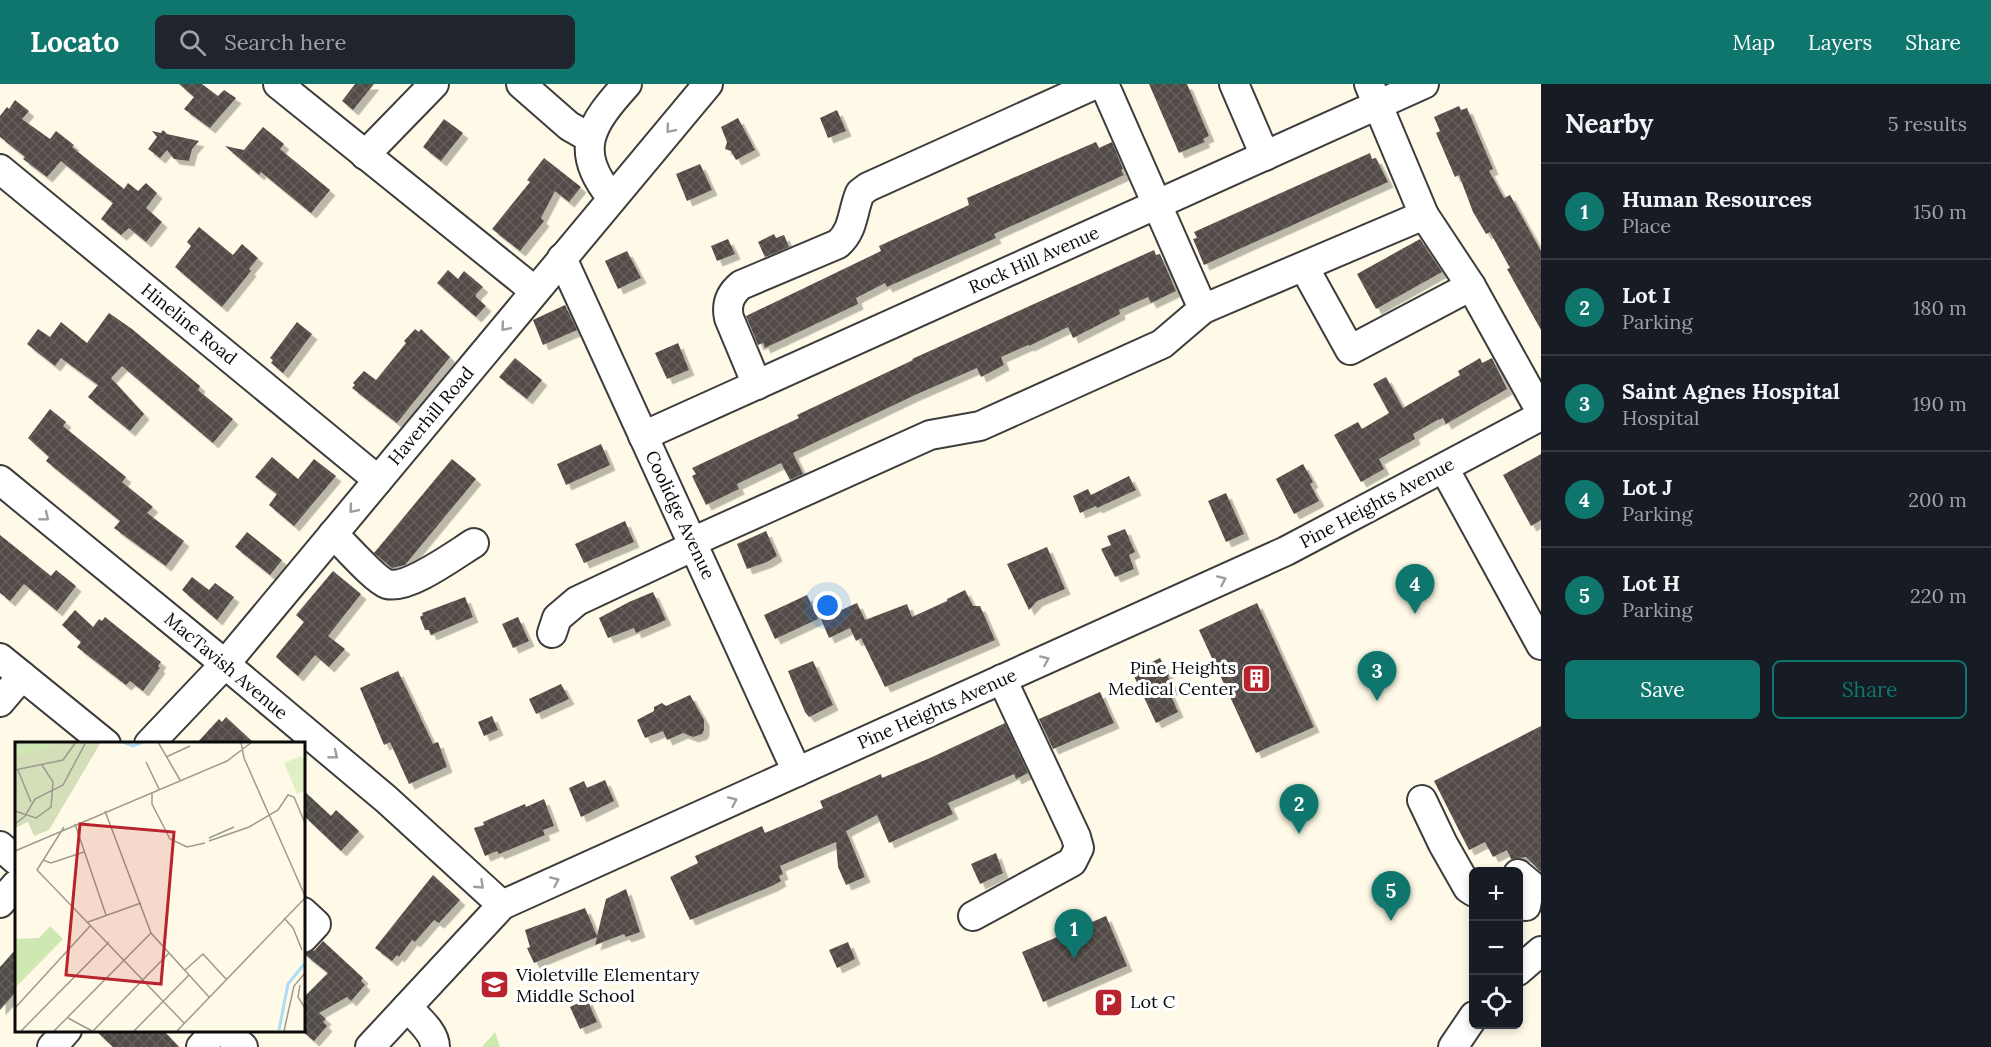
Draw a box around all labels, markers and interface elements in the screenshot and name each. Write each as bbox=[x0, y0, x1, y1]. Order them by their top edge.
search box bbox=[155, 15, 575, 69]
text: Locato bbox=[30, 24, 119, 60]
icon: search bbox=[176, 26, 209, 59]
text: Search here bbox=[224, 28, 346, 56]
text: Map bbox=[1732, 29, 1775, 56]
text: Layers bbox=[1808, 29, 1872, 56]
text: Share bbox=[1905, 29, 1961, 56]
text: Nearby bbox=[1565, 107, 1653, 140]
text: 5 results bbox=[1888, 111, 1967, 136]
one-way arrow bbox=[666, 122, 677, 133]
text: Human Resources bbox=[1622, 185, 1812, 213]
text: 1 bbox=[1580, 199, 1589, 224]
text: 150 m bbox=[1913, 199, 1967, 224]
text: Place bbox=[1622, 213, 1671, 238]
street label: Rock Hill Avenue bbox=[965, 220, 1103, 299]
street label: Hineline Road bbox=[137, 278, 242, 369]
text: Lot I bbox=[1622, 281, 1671, 309]
text: 2 bbox=[1579, 295, 1590, 320]
text: 180 m bbox=[1913, 295, 1967, 320]
text: Parking bbox=[1622, 309, 1692, 334]
one-way arrow bbox=[501, 320, 512, 331]
street label: Haverhill Road bbox=[383, 362, 479, 470]
text: Saint Agnes Hospital bbox=[1622, 377, 1840, 405]
text: 3 bbox=[1579, 391, 1590, 416]
text: 190 m bbox=[1913, 391, 1967, 416]
text: Hospital bbox=[1622, 405, 1700, 430]
street label: Coolidge Avenue bbox=[640, 447, 721, 583]
street label: Pine Heights Avenue bbox=[1295, 452, 1458, 553]
text: Lot J bbox=[1622, 473, 1673, 501]
text: 4 bbox=[1579, 487, 1590, 512]
text: 200 m bbox=[1908, 487, 1967, 512]
text: Parking bbox=[1622, 501, 1692, 526]
one-way arrow bbox=[350, 502, 361, 513]
one-way arrow bbox=[38, 510, 49, 521]
pin: 4 bbox=[1396, 564, 1434, 614]
text: Lot H bbox=[1622, 569, 1680, 597]
one-way arrow bbox=[1216, 575, 1227, 587]
text: 5 bbox=[1579, 583, 1590, 608]
text: 220 m bbox=[1910, 583, 1967, 608]
your location bbox=[813, 591, 842, 620]
text: Parking bbox=[1622, 597, 1692, 622]
street label: MacTavish Avenue bbox=[160, 607, 293, 724]
pin: 3 bbox=[1358, 652, 1396, 701]
one-way arrow bbox=[1038, 655, 1049, 667]
place label: Pine Heights Medical Center bbox=[1108, 656, 1236, 700]
button: Save bbox=[1565, 660, 1760, 719]
button: Share bbox=[1772, 660, 1967, 719]
building icon: Pine Heights Medical Center bbox=[1241, 662, 1273, 694]
street label: Pine Heights Avenue bbox=[854, 663, 1020, 754]
inset map bbox=[15, 742, 304, 1032]
one-way arrow bbox=[327, 748, 338, 759]
pin: 2 bbox=[1280, 784, 1318, 834]
one-way arrow bbox=[726, 796, 737, 808]
map controls bbox=[1469, 867, 1523, 1029]
button: + bbox=[1469, 867, 1523, 921]
pin: 5 bbox=[1372, 872, 1410, 921]
one-way arrow bbox=[549, 876, 560, 888]
one-way arrow bbox=[473, 878, 484, 889]
pin: 1 bbox=[1054, 910, 1094, 959]
button: − bbox=[1469, 921, 1523, 975]
place label: Violetville Elementary Middle School bbox=[515, 963, 700, 1007]
school or university icon: Violetville Elementary Middle School bbox=[479, 969, 511, 1001]
button: locate bbox=[1469, 975, 1523, 1029]
parking icon: Lot C bbox=[1093, 986, 1125, 1018]
place label: Lot C bbox=[1130, 990, 1176, 1013]

